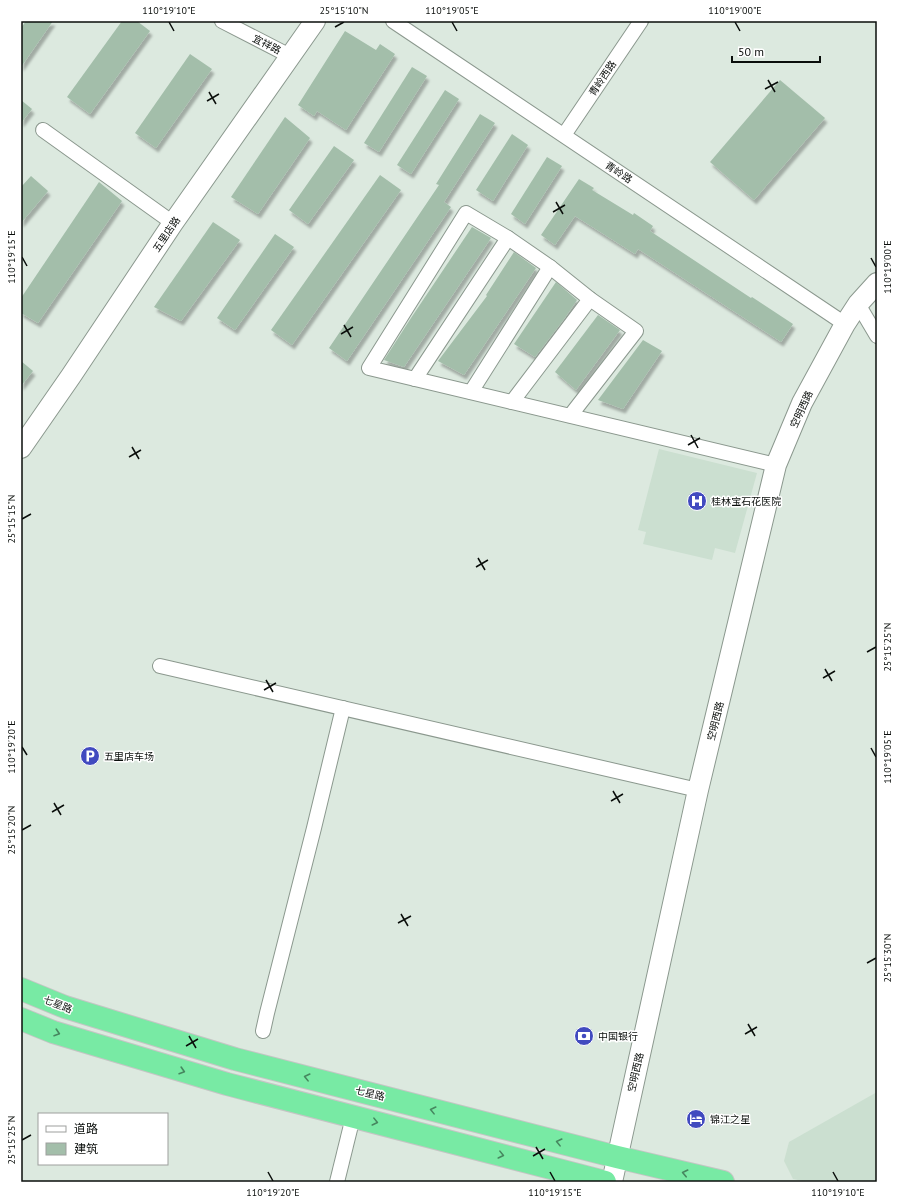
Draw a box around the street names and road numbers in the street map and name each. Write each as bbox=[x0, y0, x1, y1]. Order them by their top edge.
street label: 宜祥路 bbox=[250, 32, 283, 57]
street label: 青岭西路 bbox=[586, 58, 619, 98]
street label: 青岭路 bbox=[603, 159, 635, 186]
street label: 五里店路 bbox=[150, 214, 183, 254]
street label: 空明西路 bbox=[787, 388, 816, 430]
street label: 空明西路 bbox=[704, 700, 727, 742]
street label: 七星路 bbox=[41, 993, 74, 1016]
street label: 空明西路 bbox=[625, 1051, 646, 1093]
street label: 七星路 bbox=[354, 1084, 386, 1103]

